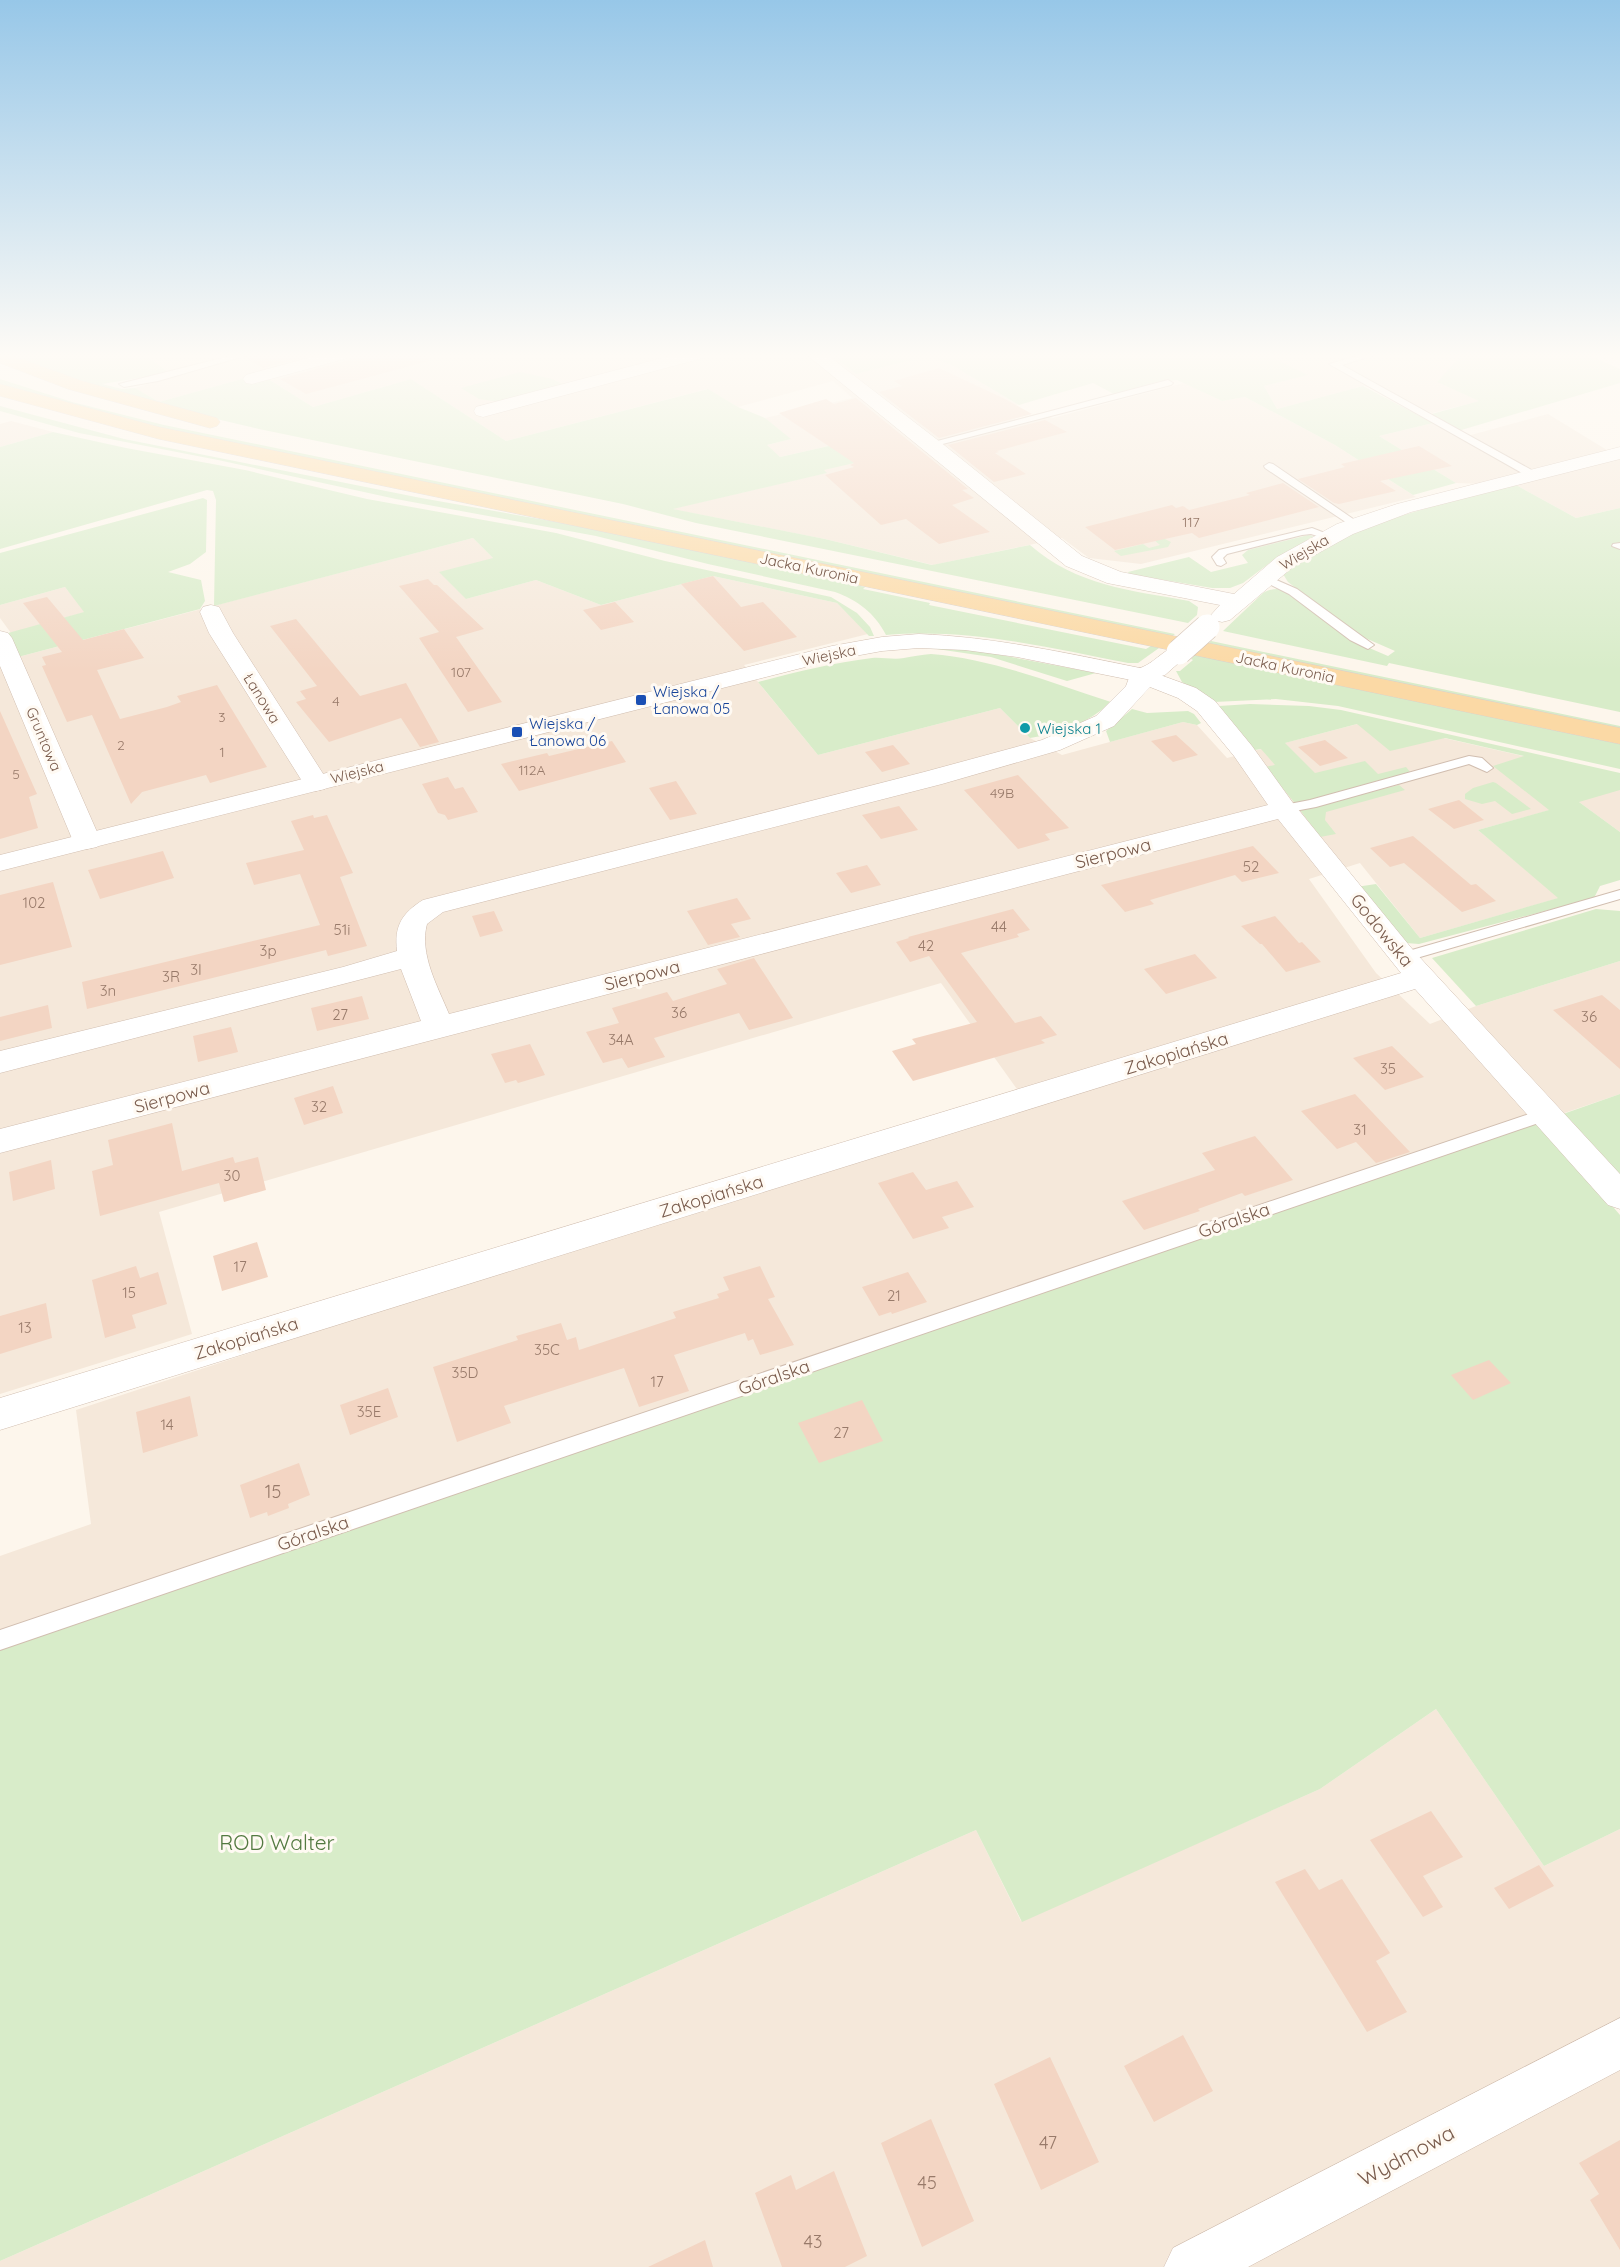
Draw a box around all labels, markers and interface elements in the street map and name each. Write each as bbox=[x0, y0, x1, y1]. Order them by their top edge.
house number: 117 bbox=[1182, 513, 1200, 531]
street label: Wiejska bbox=[1276, 530, 1332, 574]
street label: Jacka Kuronia bbox=[758, 548, 860, 588]
street label: Wiejska bbox=[800, 640, 858, 670]
street label: Jacka Kuronia bbox=[1234, 647, 1336, 687]
house number: 107 bbox=[451, 663, 471, 681]
street label: Łanowa bbox=[239, 669, 285, 727]
place label: Wiejska / Łanowa 05 bbox=[653, 682, 730, 718]
house number: 4 bbox=[332, 692, 340, 710]
marker: Wiejska / Łanowa 05 bbox=[634, 693, 648, 707]
street label: Gruntowa bbox=[22, 704, 66, 774]
house number: 3 bbox=[218, 708, 226, 726]
place label: Wiejska / Łanowa 06 bbox=[529, 714, 606, 750]
place label: Wiejska 1 bbox=[1037, 719, 1101, 738]
marker: Wiejska 1 bbox=[1018, 721, 1032, 735]
marker: Wiejska / Łanowa 06 bbox=[510, 725, 524, 739]
house number: 2 bbox=[117, 736, 125, 754]
house number: 1 bbox=[219, 743, 225, 761]
street label: Wiejska bbox=[328, 756, 386, 788]
house number: 112A bbox=[518, 761, 546, 779]
house number: 5 bbox=[12, 765, 20, 783]
house number: 49B bbox=[990, 784, 1014, 802]
street label: Sierpowa bbox=[1073, 832, 1153, 874]
house number: 52 bbox=[1243, 857, 1259, 876]
street label: Godowska bbox=[1346, 889, 1418, 971]
house number: 102 bbox=[23, 893, 45, 912]
house number: 44 bbox=[991, 917, 1007, 936]
house number: 51i bbox=[334, 920, 350, 939]
house number: 42 bbox=[918, 936, 934, 955]
house number: 3p bbox=[260, 941, 276, 960]
street label: Sierpowa bbox=[602, 954, 682, 996]
house number: 3I bbox=[190, 960, 202, 979]
house number: 3R bbox=[162, 967, 180, 986]
house number: 3n bbox=[100, 981, 116, 1000]
house number: 36 bbox=[671, 1003, 687, 1022]
house number: 27 bbox=[332, 1005, 348, 1024]
house number: 36 bbox=[1581, 1007, 1597, 1026]
street label: Zakopiańska bbox=[1121, 1026, 1231, 1080]
house number: 34A bbox=[608, 1030, 634, 1049]
house number: 35 bbox=[1380, 1059, 1396, 1078]
street label: Sierpowa bbox=[132, 1076, 212, 1118]
house number: 32 bbox=[311, 1097, 327, 1116]
house number: 31 bbox=[1353, 1120, 1367, 1139]
house number: 30 bbox=[224, 1166, 240, 1185]
street label: Zakopiańska bbox=[656, 1169, 766, 1223]
street label: Góralska bbox=[1195, 1197, 1273, 1243]
house number: 17 bbox=[233, 1257, 247, 1276]
house number: 15 bbox=[122, 1283, 136, 1302]
house number: 21 bbox=[887, 1286, 901, 1305]
street label: Zakopiańska bbox=[191, 1311, 301, 1365]
house number: 13 bbox=[18, 1318, 32, 1337]
house number: 35C bbox=[534, 1340, 560, 1359]
street label: Góralska bbox=[735, 1354, 813, 1400]
house number: 35D bbox=[452, 1363, 479, 1382]
house number: 17 bbox=[650, 1372, 664, 1391]
house number: 35E bbox=[357, 1402, 381, 1421]
house number: 14 bbox=[160, 1415, 174, 1434]
house number: 27 bbox=[833, 1423, 849, 1442]
house number: 15 bbox=[265, 1480, 281, 1503]
street label: Góralska bbox=[274, 1510, 352, 1556]
park label: ROD Walter bbox=[219, 1829, 335, 1855]
street label: Wydmowa bbox=[1353, 2119, 1459, 2191]
house number: 47 bbox=[1039, 2131, 1057, 2154]
house number: 45 bbox=[917, 2171, 937, 2194]
house number: 43 bbox=[804, 2230, 822, 2253]

